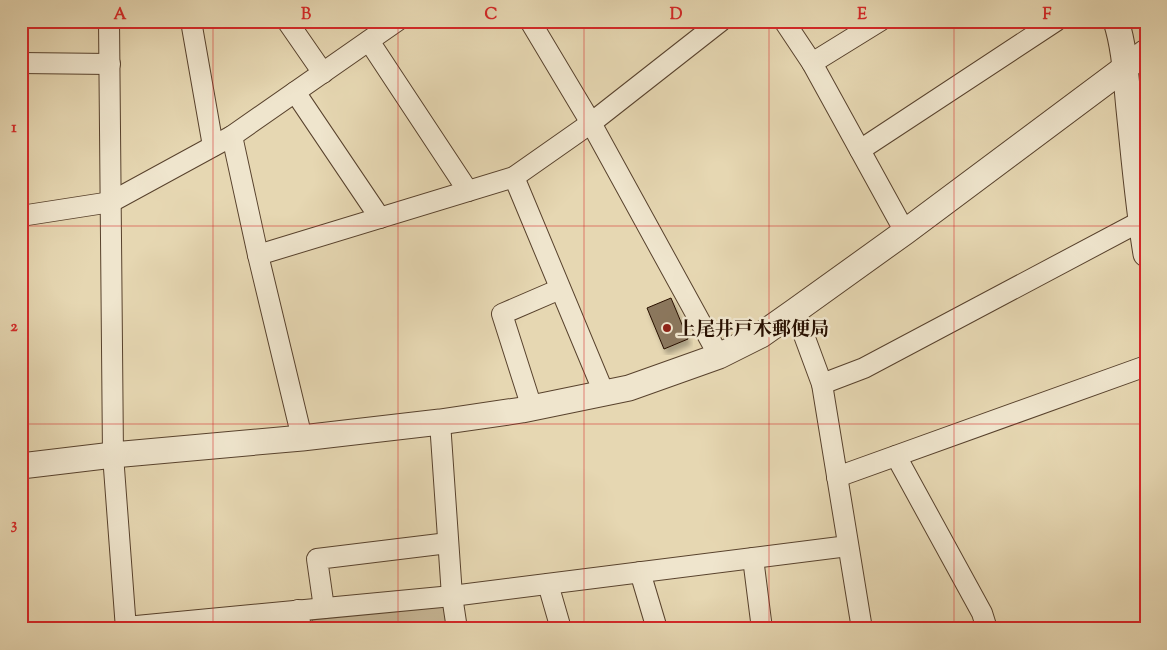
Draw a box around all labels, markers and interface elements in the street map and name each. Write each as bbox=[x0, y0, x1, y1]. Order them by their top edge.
text: A bbox=[114, 4, 127, 27]
text: B bbox=[301, 4, 311, 27]
text: C bbox=[485, 4, 498, 27]
text: D bbox=[670, 4, 683, 27]
text: E bbox=[857, 4, 867, 27]
text: F bbox=[1043, 4, 1052, 27]
text: 1 bbox=[11, 117, 17, 140]
text: 2 bbox=[10, 316, 18, 339]
place label: 上尾井戸木郵便局 bbox=[677, 317, 829, 344]
marker: 上尾井戸木郵便局 bbox=[661, 322, 673, 334]
text: 3 bbox=[11, 514, 18, 537]

